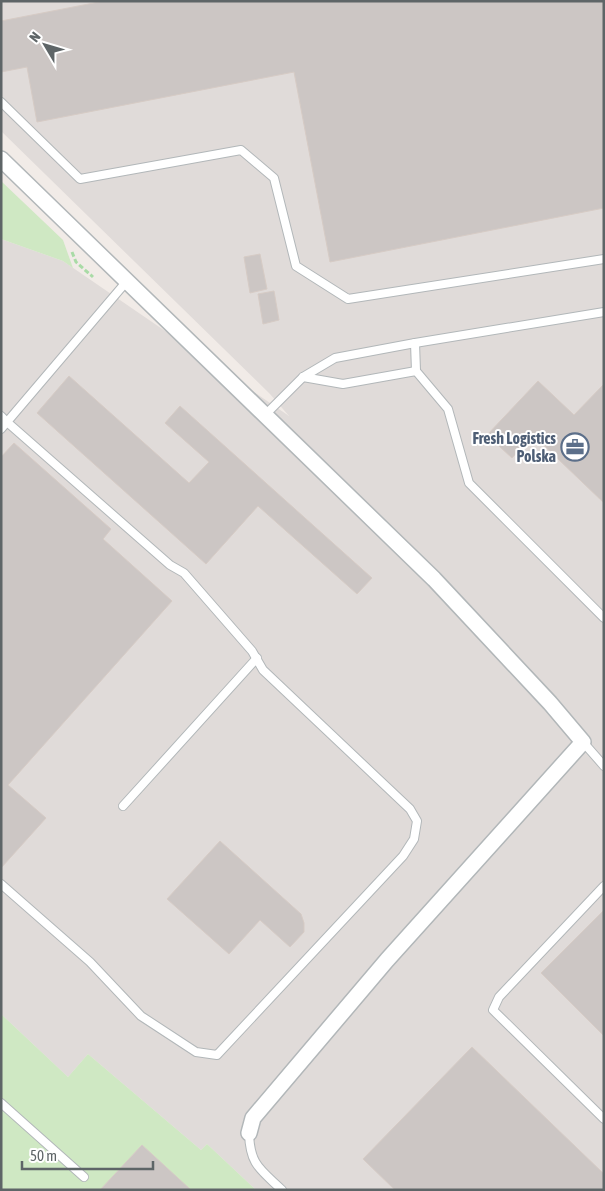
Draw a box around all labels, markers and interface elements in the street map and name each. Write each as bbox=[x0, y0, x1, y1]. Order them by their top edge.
north arrow bbox=[20, 20, 70, 70]
text: N bbox=[26, 29, 44, 45]
place label: Fresh Logistics Polska bbox=[473, 429, 556, 465]
office icon: Fresh Logistics Polska bbox=[560, 432, 590, 462]
scale bar bbox=[22, 1138, 154, 1170]
text: 50 m bbox=[30, 1147, 57, 1164]

